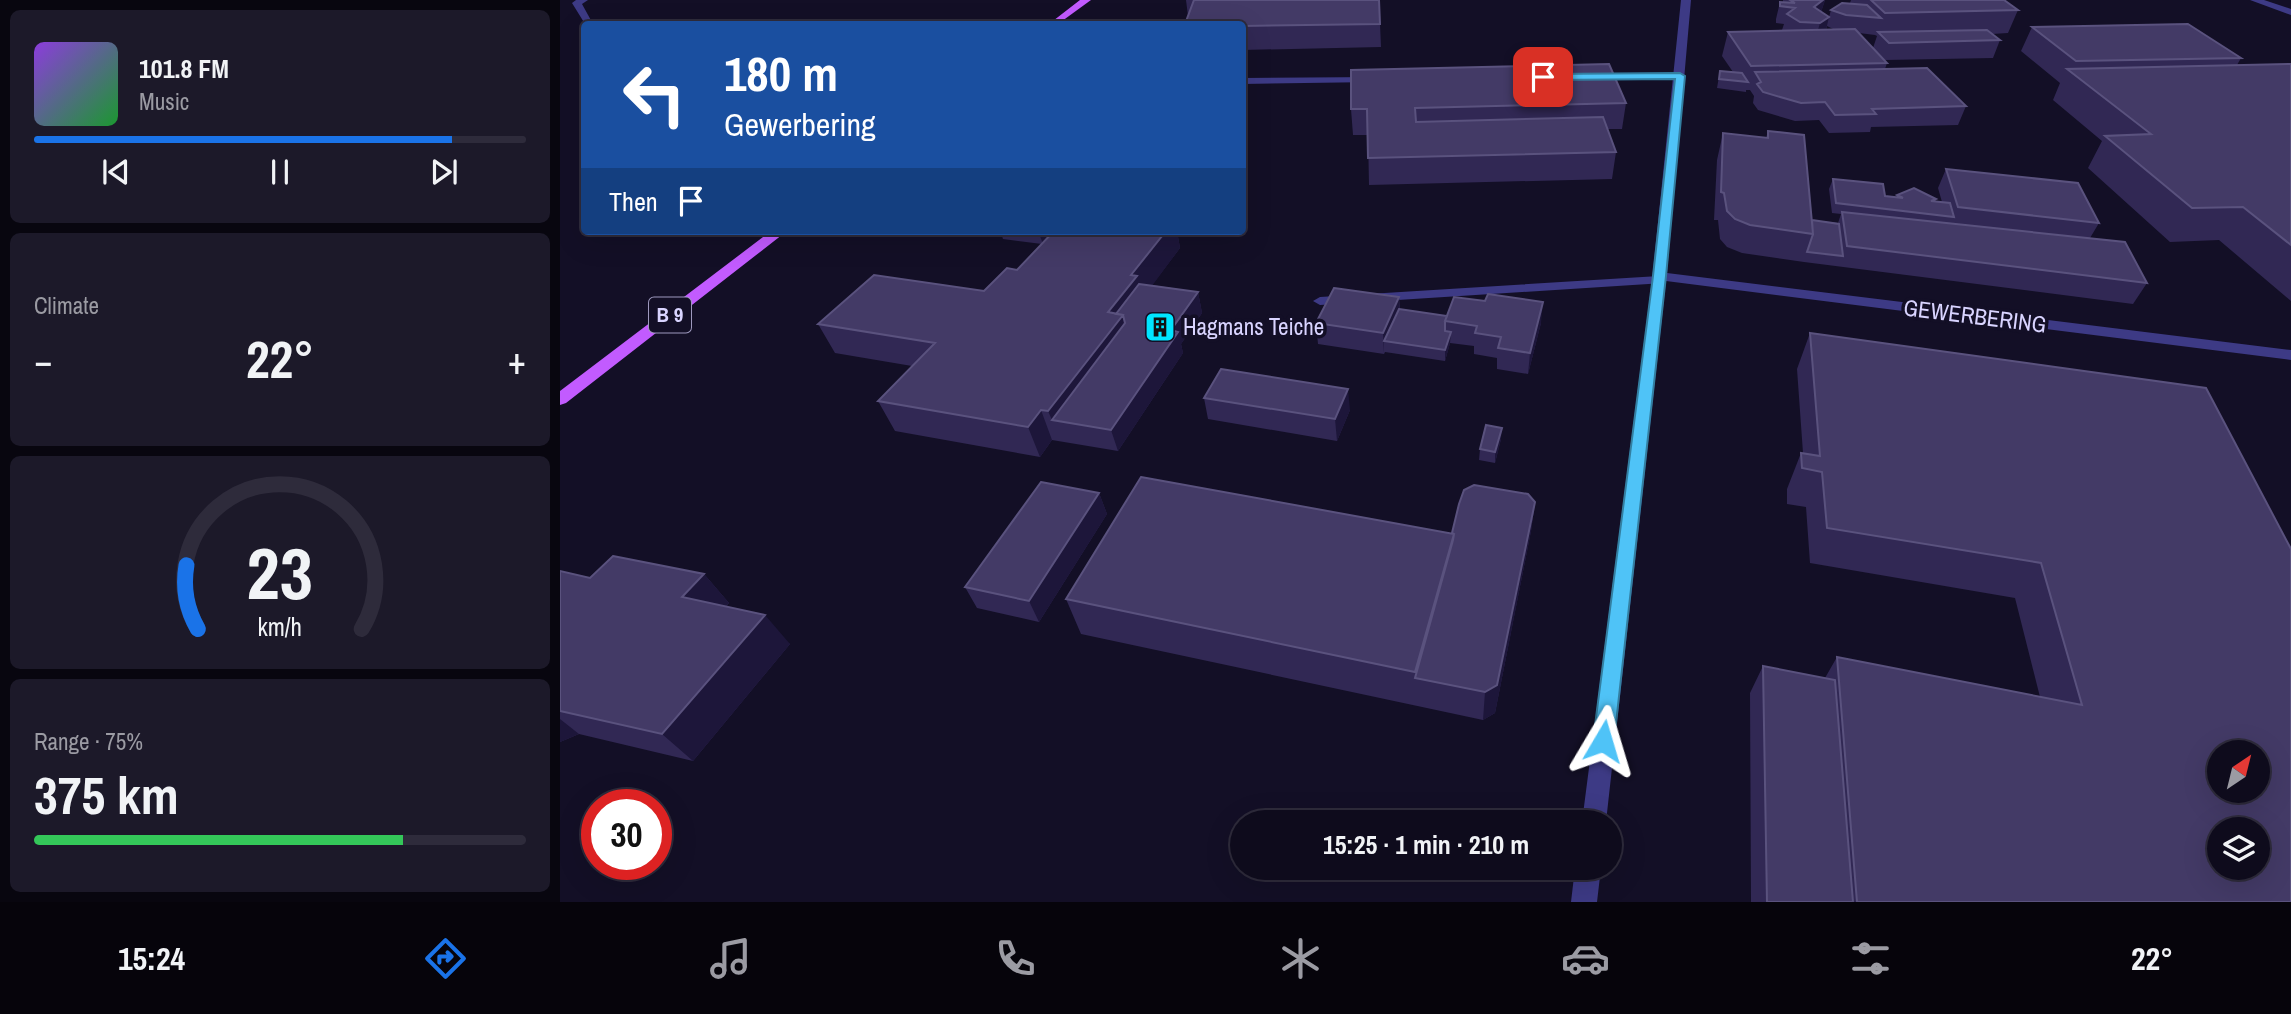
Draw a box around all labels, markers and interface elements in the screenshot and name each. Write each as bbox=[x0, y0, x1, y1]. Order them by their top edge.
text: 180 m bbox=[724, 40, 838, 106]
pin bbox=[1513, 47, 1573, 107]
icon: left bbox=[609, 49, 700, 140]
text: 101.8 FM bbox=[139, 51, 229, 86]
icon: arrive bbox=[1524, 58, 1562, 96]
text: Music bbox=[139, 86, 189, 117]
text: Gewerbering bbox=[724, 103, 876, 146]
icon: previous bbox=[97, 153, 135, 191]
icon: pause bbox=[261, 153, 299, 191]
icon: next bbox=[425, 153, 463, 191]
icon: arrive bbox=[672, 182, 710, 220]
text: Then bbox=[609, 184, 658, 219]
text: Climate bbox=[34, 290, 99, 321]
street label: GEWERBERING bbox=[1902, 291, 2048, 340]
road number: B 9 bbox=[649, 298, 691, 332]
building icon: Hagmans Teiche bbox=[1143, 310, 1177, 344]
place label: Hagmans Teiche bbox=[1183, 311, 1324, 342]
text: 22° bbox=[246, 324, 314, 394]
text: − bbox=[34, 335, 52, 386]
text: + bbox=[508, 335, 526, 386]
text: 23 bbox=[247, 524, 313, 622]
text: km/h bbox=[258, 609, 302, 643]
position arrow bbox=[1566, 704, 1640, 778]
text: Range · 75% bbox=[34, 726, 143, 757]
north arrow bbox=[2207, 740, 2270, 803]
map controls bbox=[2207, 740, 2270, 880]
text: 375 km bbox=[34, 760, 179, 830]
speed limit sign: 30 bbox=[581, 789, 672, 880]
button: layers bbox=[2207, 817, 2270, 880]
text: 15:25 · 1 min · 210 m bbox=[1323, 827, 1529, 862]
icon: directions bbox=[421, 934, 470, 983]
icon: music bbox=[706, 934, 755, 983]
icon: phone bbox=[991, 934, 1040, 983]
icon: climate bbox=[1276, 934, 1325, 983]
icon: car bbox=[1561, 934, 1610, 983]
icon: filters bbox=[1846, 934, 1895, 983]
text: 15:24 bbox=[118, 937, 185, 980]
text: 22° bbox=[2131, 937, 2173, 980]

